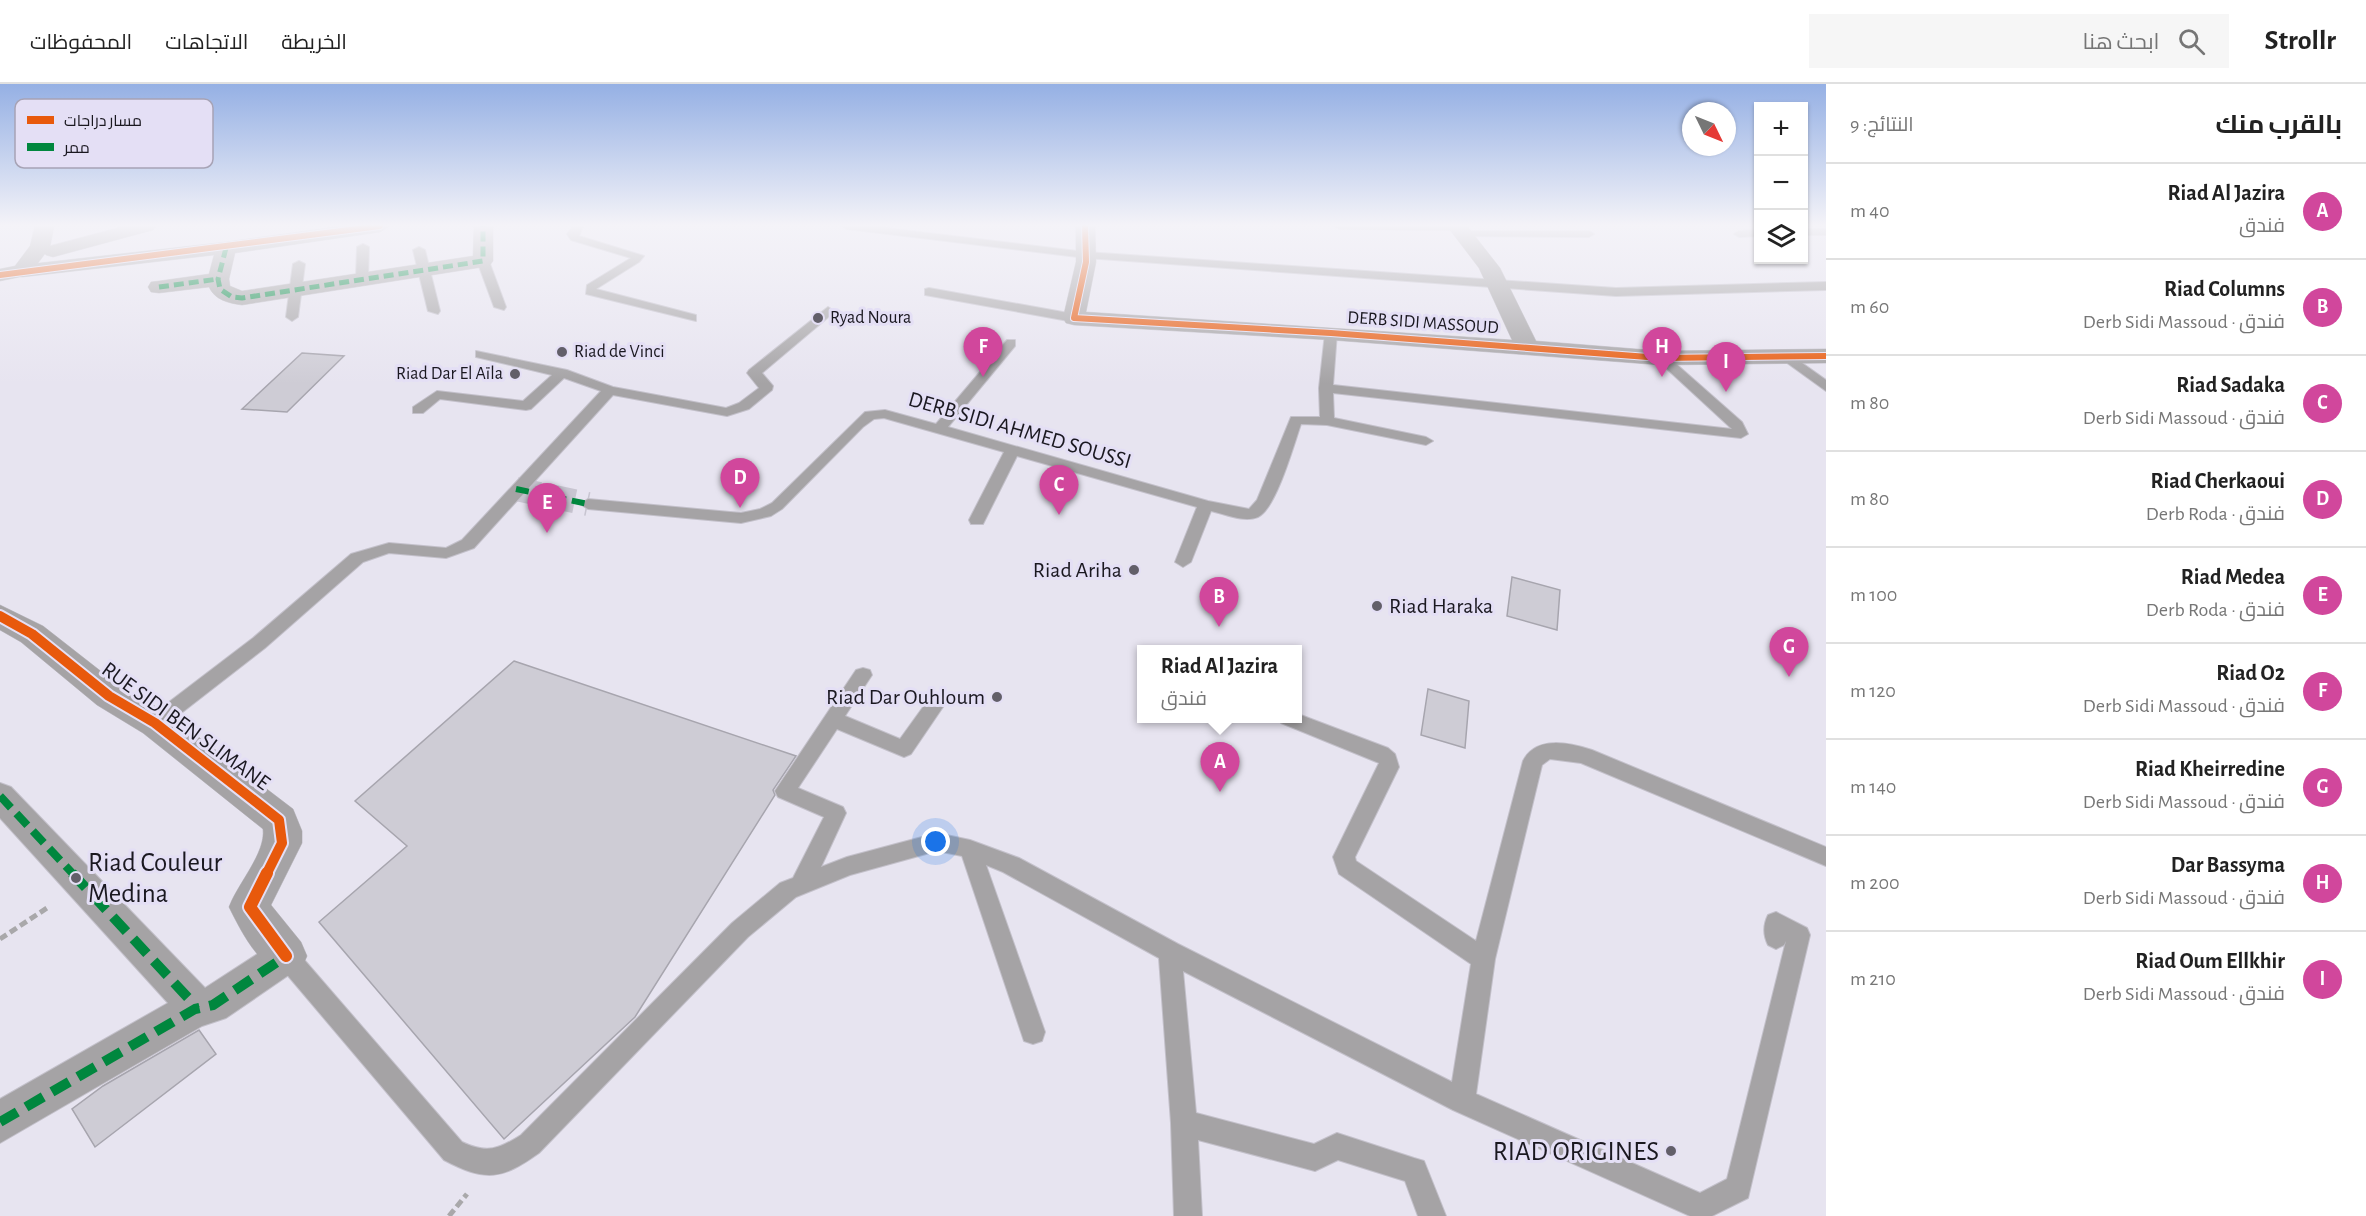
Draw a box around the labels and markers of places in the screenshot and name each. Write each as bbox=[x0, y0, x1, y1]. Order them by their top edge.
place label: Ryad Noura bbox=[830, 309, 911, 327]
marker: Ryad Noura bbox=[811, 311, 825, 325]
pin: F bbox=[964, 328, 1002, 377]
pin: H bbox=[1642, 328, 1682, 377]
pin: I bbox=[1706, 342, 1746, 392]
place label: Riad de Vinci bbox=[574, 343, 665, 361]
marker: Riad de Vinci bbox=[555, 345, 569, 359]
place label: Riad Dar El Aïla bbox=[396, 365, 503, 383]
marker: Riad Dar El Aïla bbox=[508, 367, 522, 381]
pin: D bbox=[720, 458, 760, 508]
pin: C bbox=[1040, 466, 1078, 515]
pin: E bbox=[528, 484, 566, 533]
place label: Riad Ariha bbox=[1033, 559, 1122, 581]
marker: Riad Ariha bbox=[1127, 563, 1141, 577]
pin: B bbox=[1200, 578, 1238, 627]
place label: Riad Haraka bbox=[1389, 595, 1493, 617]
marker: Riad Haraka bbox=[1370, 599, 1384, 613]
pin: G bbox=[1770, 628, 1808, 677]
place label: Riad Dar Ouhloum bbox=[826, 686, 985, 708]
marker: Riad Dar Ouhloum bbox=[990, 690, 1004, 704]
pin: A bbox=[1200, 742, 1240, 792]
place label: Riad Couleur Medina bbox=[88, 849, 223, 907]
marker: Riad Couleur Medina bbox=[69, 871, 83, 885]
place label: RIAD ORIGINES bbox=[1493, 1138, 1659, 1165]
marker: RIAD ORIGINES bbox=[1664, 1144, 1678, 1158]

